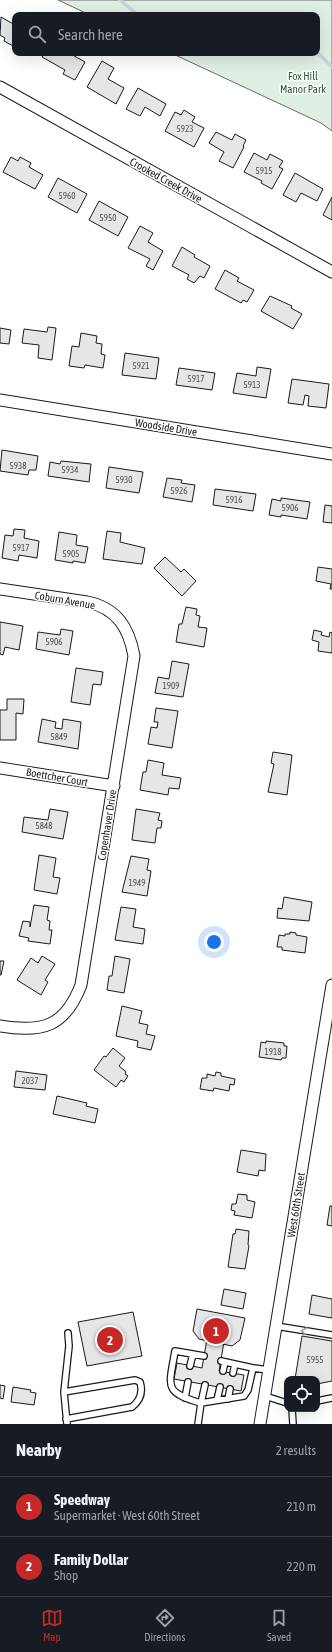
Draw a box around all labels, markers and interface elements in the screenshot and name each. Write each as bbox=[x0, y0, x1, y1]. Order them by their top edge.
search box bbox=[12, 12, 320, 56]
icon: search bbox=[26, 23, 48, 45]
text: Search here bbox=[58, 26, 123, 43]
park label: Fox Hill Manor Park bbox=[280, 70, 326, 95]
house number: 5923 bbox=[177, 124, 193, 134]
street label: Crooked Creek Drive bbox=[128, 155, 204, 205]
house number: 5915 bbox=[256, 166, 272, 176]
house number: 5960 bbox=[59, 191, 75, 201]
house number: 5950 bbox=[100, 213, 116, 223]
house number: 5921 bbox=[133, 361, 149, 371]
house number: 5917 bbox=[188, 374, 204, 384]
house number: 5913 bbox=[244, 380, 260, 390]
street label: Woodside Drive bbox=[134, 416, 198, 438]
house number: 5938 bbox=[10, 461, 26, 471]
house number: 5934 bbox=[62, 465, 78, 475]
house number: 5930 bbox=[116, 475, 132, 485]
house number: 5926 bbox=[171, 486, 187, 496]
house number: 5916 bbox=[226, 495, 242, 505]
house number: 5906 bbox=[282, 503, 298, 513]
house number: 5917 bbox=[13, 543, 29, 553]
house number: 5905 bbox=[63, 549, 79, 559]
street label: Coburn Avenue bbox=[34, 589, 96, 611]
house number: 5906 bbox=[46, 637, 62, 647]
house number: 1909 bbox=[163, 681, 179, 691]
house number: 5849 bbox=[51, 732, 67, 742]
street label: Boettcher Court bbox=[25, 766, 89, 788]
street label: Copenhaver Drive bbox=[95, 789, 119, 861]
house number: 5848 bbox=[36, 821, 52, 831]
house number: 1949 bbox=[129, 878, 145, 888]
your location bbox=[204, 932, 224, 952]
house number: 1918 bbox=[265, 1047, 281, 1057]
house number: 2037 bbox=[22, 1076, 38, 1086]
street label: West 60th Street bbox=[285, 1172, 307, 1238]
pin: 1 bbox=[203, 1316, 229, 1346]
pin: 2 bbox=[97, 1325, 123, 1355]
one-way arrow bbox=[301, 1327, 307, 1336]
house number: 5955 bbox=[307, 1355, 323, 1365]
map controls bbox=[284, 1376, 320, 1412]
button: locate bbox=[284, 1376, 320, 1412]
text: Nearby bbox=[16, 1440, 62, 1460]
text: 2 results bbox=[276, 1443, 316, 1458]
text: Speedway bbox=[54, 1491, 110, 1508]
text: 1 bbox=[26, 1499, 32, 1514]
text: 210 m bbox=[287, 1499, 316, 1514]
text: Supermarket · West 60th Street bbox=[54, 1508, 200, 1523]
text: Family Dollar bbox=[54, 1551, 128, 1568]
text: 2 bbox=[26, 1559, 32, 1574]
text: 220 m bbox=[287, 1559, 316, 1574]
text: Shop bbox=[54, 1568, 78, 1583]
tab: Map bbox=[41, 1607, 63, 1643]
tab: Directions bbox=[144, 1607, 185, 1643]
tab: Saved bbox=[267, 1607, 291, 1643]

